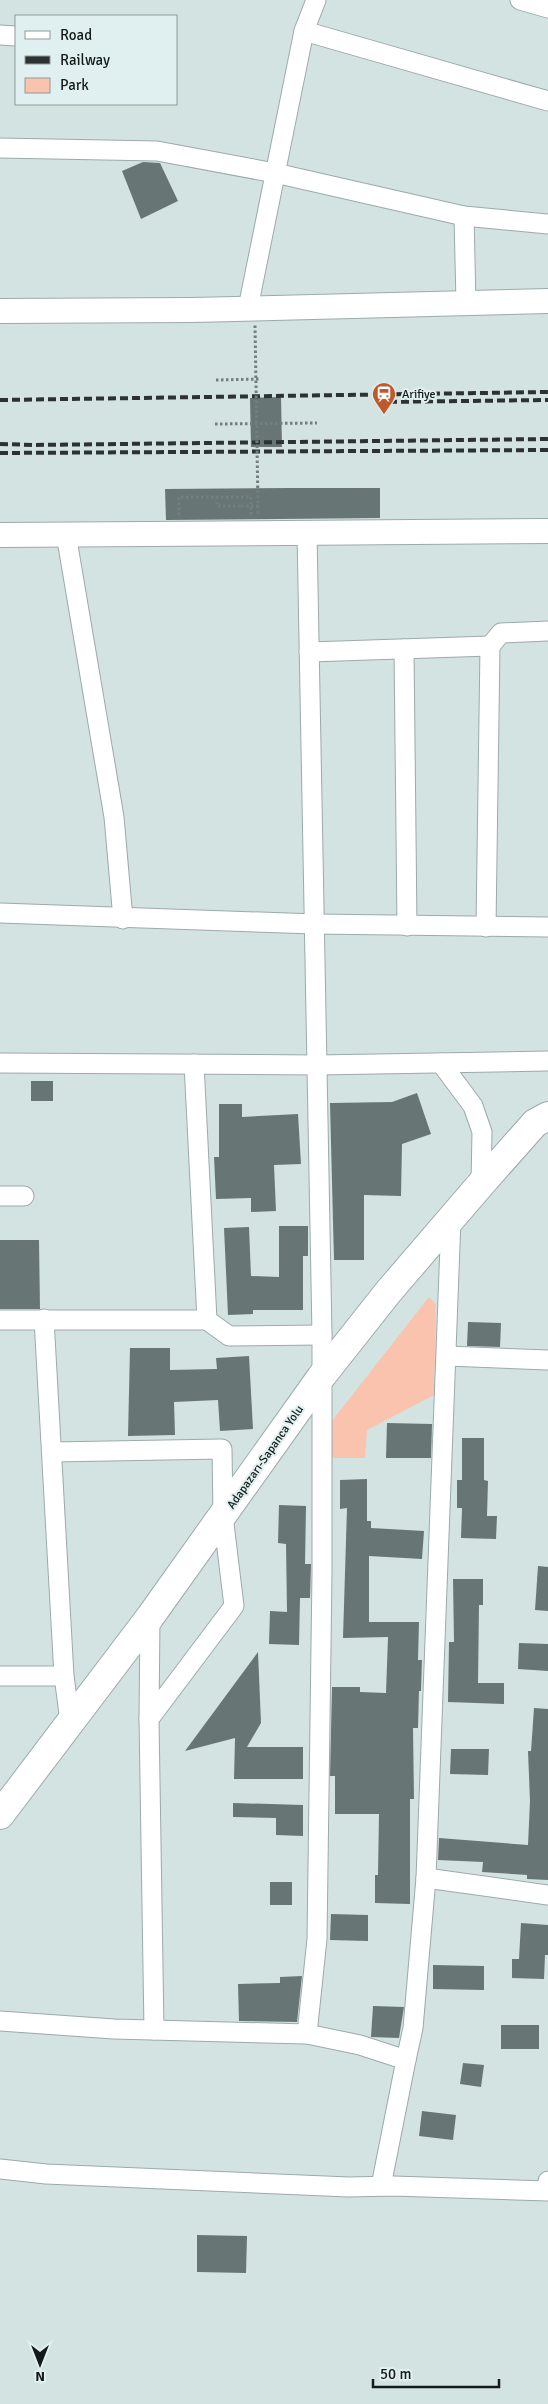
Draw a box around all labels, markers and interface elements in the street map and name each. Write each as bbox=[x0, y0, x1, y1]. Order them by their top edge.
legend bbox=[15, 15, 178, 105]
text: Road bbox=[60, 26, 92, 44]
text: Railway bbox=[60, 51, 110, 69]
text: Park bbox=[60, 76, 89, 94]
station icon: Arifiye bbox=[371, 381, 397, 415]
place label: Arifiye bbox=[402, 387, 436, 402]
street label: Adapazarı-Sapanca Yolu bbox=[224, 1402, 307, 1512]
north arrow bbox=[15, 2339, 65, 2389]
scale bar bbox=[373, 2356, 499, 2388]
text: 50 m bbox=[380, 2365, 411, 2383]
text: N bbox=[35, 2368, 45, 2385]

